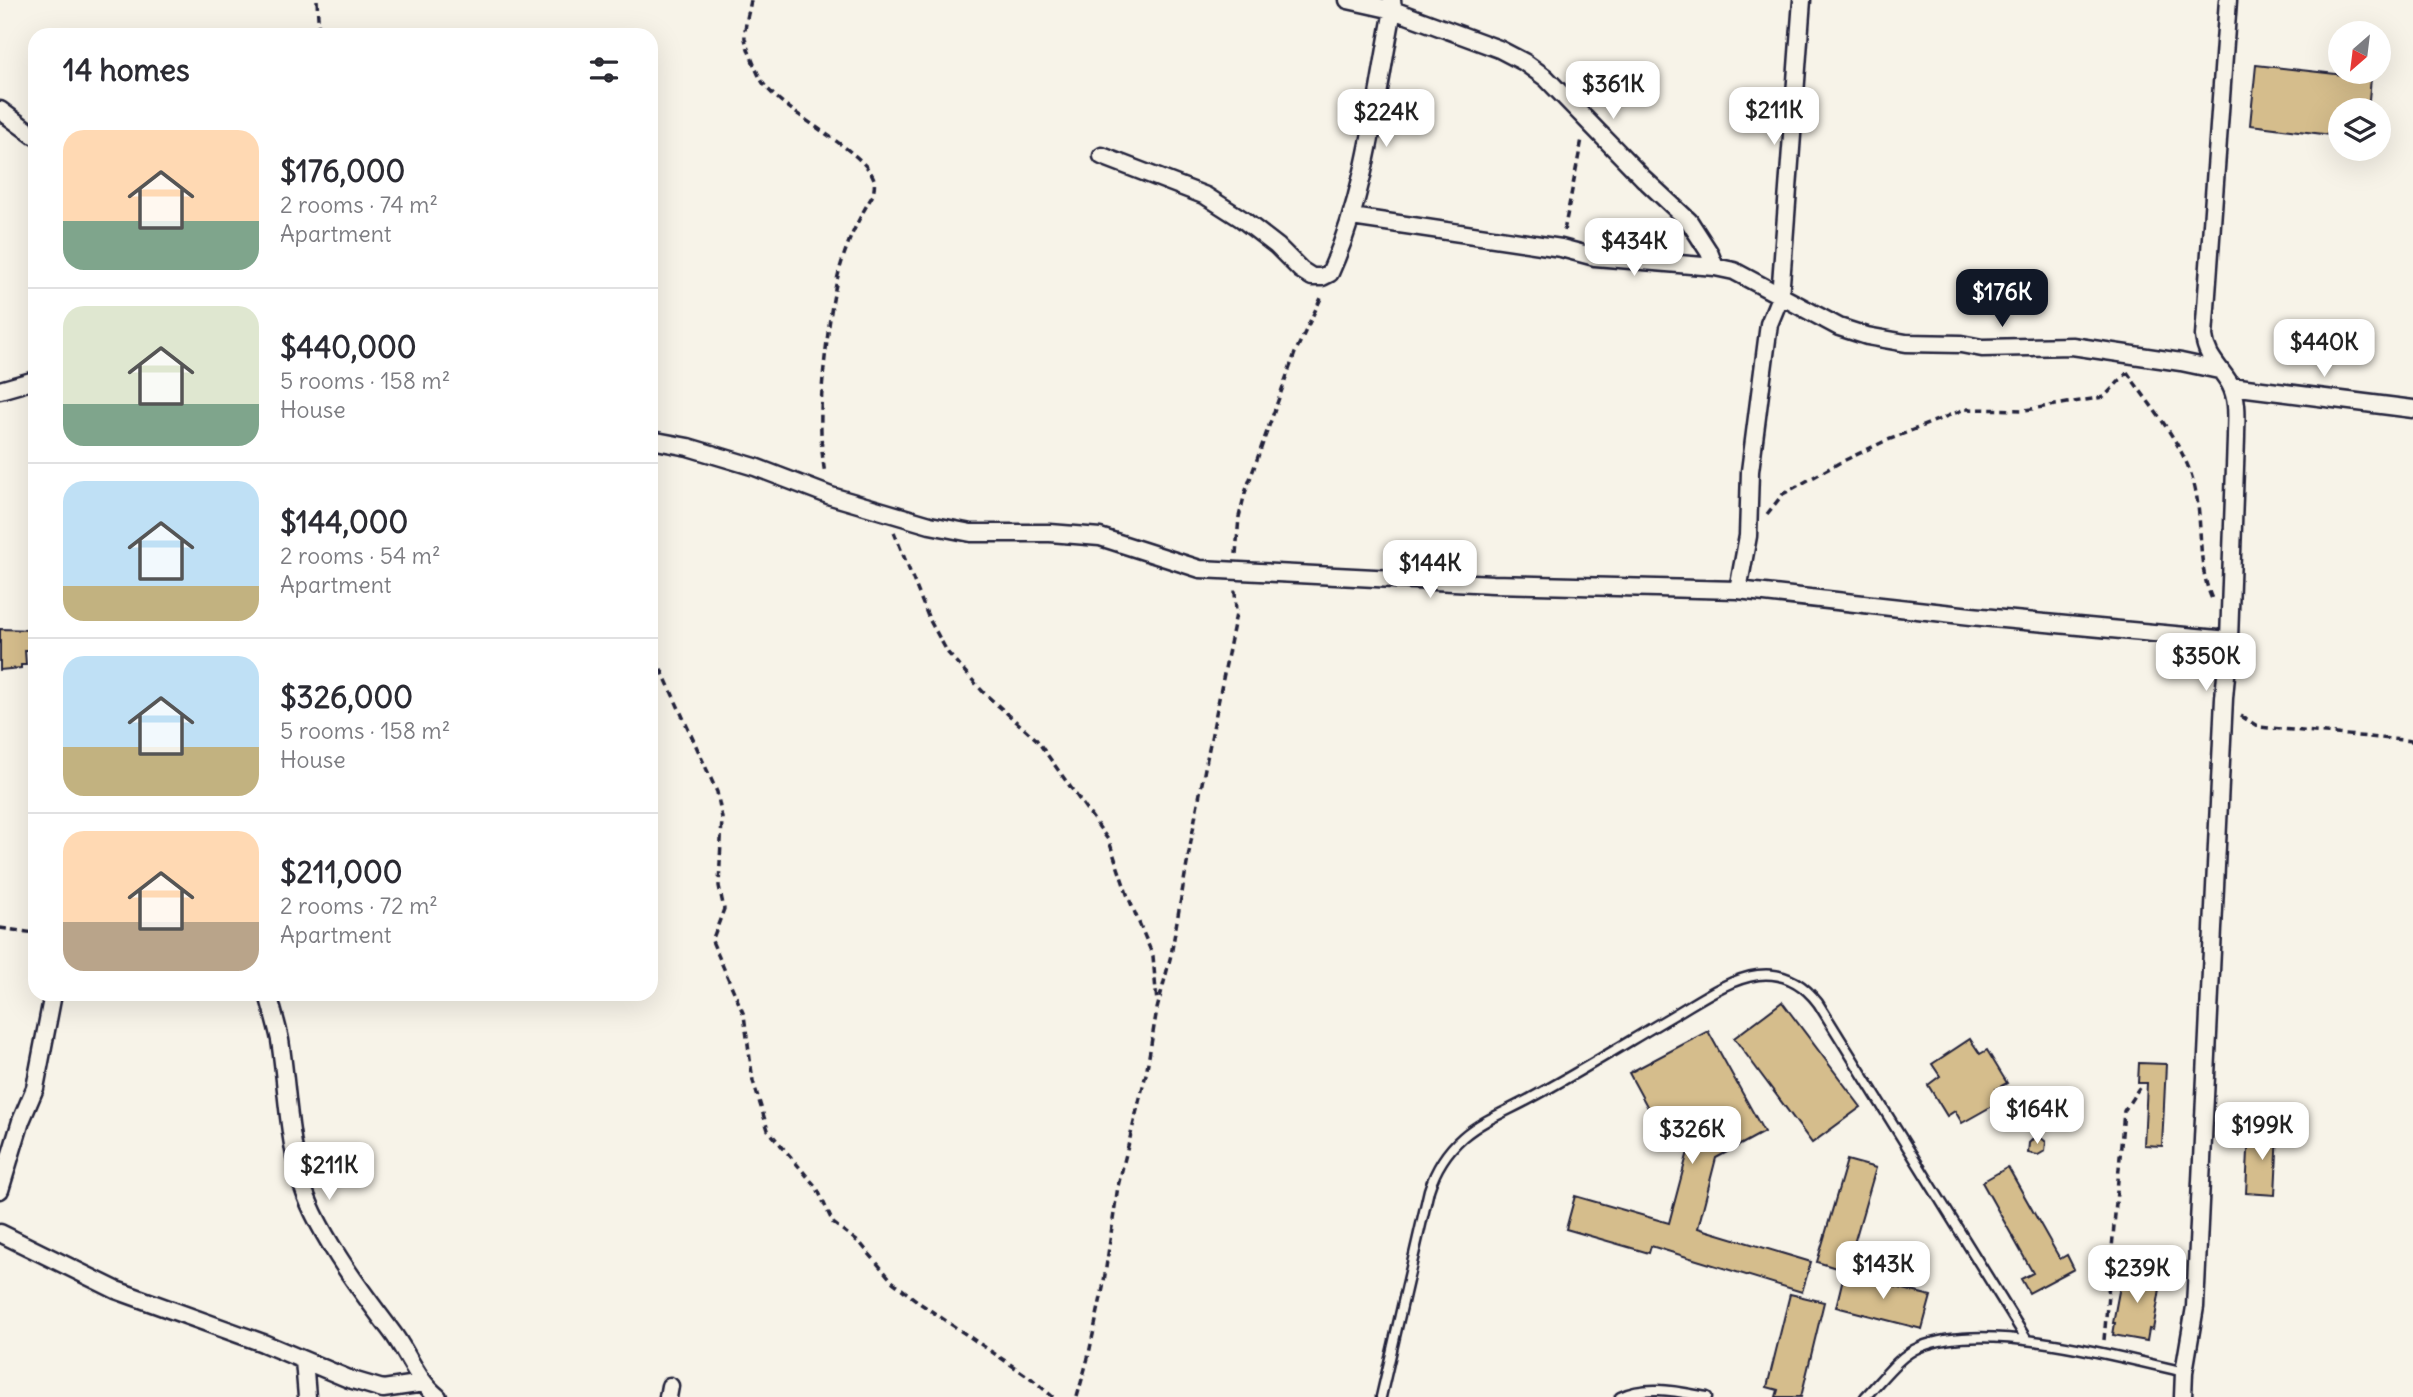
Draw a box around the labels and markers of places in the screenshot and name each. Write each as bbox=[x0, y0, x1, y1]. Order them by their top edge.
pin: $361K bbox=[1564, 61, 1662, 121]
pin: $211K bbox=[1725, 88, 1823, 147]
pin: $224K bbox=[1337, 90, 1435, 149]
pin: $434K bbox=[1585, 218, 1683, 278]
pin: $176K bbox=[1953, 270, 2051, 329]
pin: $440K bbox=[2275, 320, 2373, 379]
pin: $144K bbox=[1381, 540, 1479, 600]
pin: $350K bbox=[2157, 634, 2255, 693]
pin: $164K bbox=[1988, 1086, 2086, 1146]
pin: $199K bbox=[2213, 1102, 2311, 1162]
pin: $326K bbox=[1643, 1106, 1741, 1166]
pin: $211K bbox=[280, 1142, 378, 1202]
pin: $143K bbox=[1834, 1242, 1932, 1301]
pin: $239K bbox=[2088, 1246, 2186, 1305]

